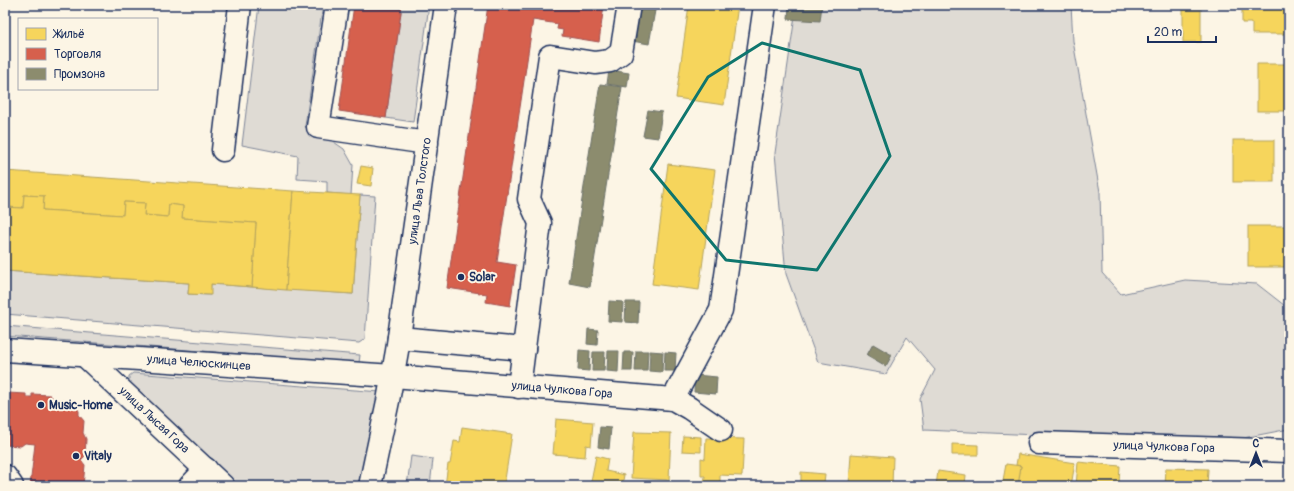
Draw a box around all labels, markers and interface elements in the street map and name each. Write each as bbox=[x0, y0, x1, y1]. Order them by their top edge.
legend bbox=[18, 18, 158, 90]
scale bar bbox=[1148, 18, 1216, 44]
text: 20 m bbox=[1154, 25, 1183, 40]
text: Жильё bbox=[52, 27, 85, 42]
text: Торговля bbox=[54, 47, 102, 62]
text: Промзона bbox=[54, 67, 105, 82]
street label: улица Льва Толстого bbox=[405, 136, 435, 246]
place label: Solar bbox=[469, 270, 496, 285]
marker: Solar bbox=[456, 272, 466, 282]
street label: улица Челюскинцев bbox=[145, 352, 252, 374]
street label: улица Чулкова Гора bbox=[510, 378, 614, 402]
street label: улица Лысая Гора bbox=[115, 383, 193, 457]
place label: Music-Home bbox=[49, 398, 114, 413]
marker: Music-Home bbox=[36, 400, 46, 410]
north arrow bbox=[1236, 433, 1276, 473]
text: С bbox=[1253, 437, 1260, 450]
street label: улица Чулкова Гора bbox=[1112, 438, 1215, 456]
place label: Vitaly bbox=[84, 449, 113, 464]
marker: Vitaly bbox=[71, 451, 81, 461]

